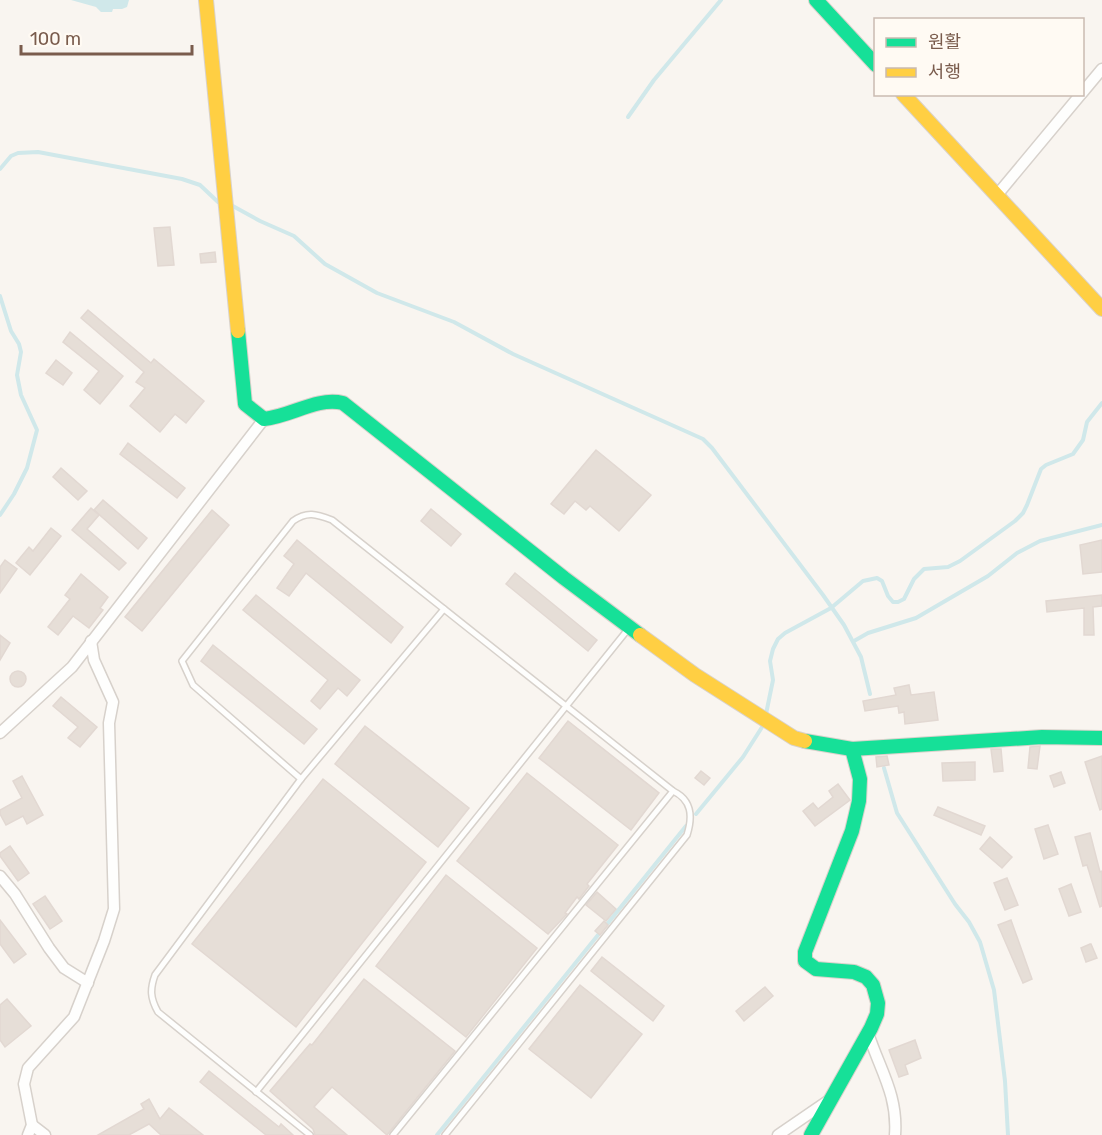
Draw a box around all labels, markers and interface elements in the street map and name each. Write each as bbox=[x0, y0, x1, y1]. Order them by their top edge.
scale bar bbox=[21, 18, 192, 56]
legend bbox=[874, 18, 1084, 96]
text: 100 m bbox=[30, 28, 81, 50]
text: 원활 bbox=[928, 31, 961, 53]
text: 서행 bbox=[928, 61, 961, 83]

